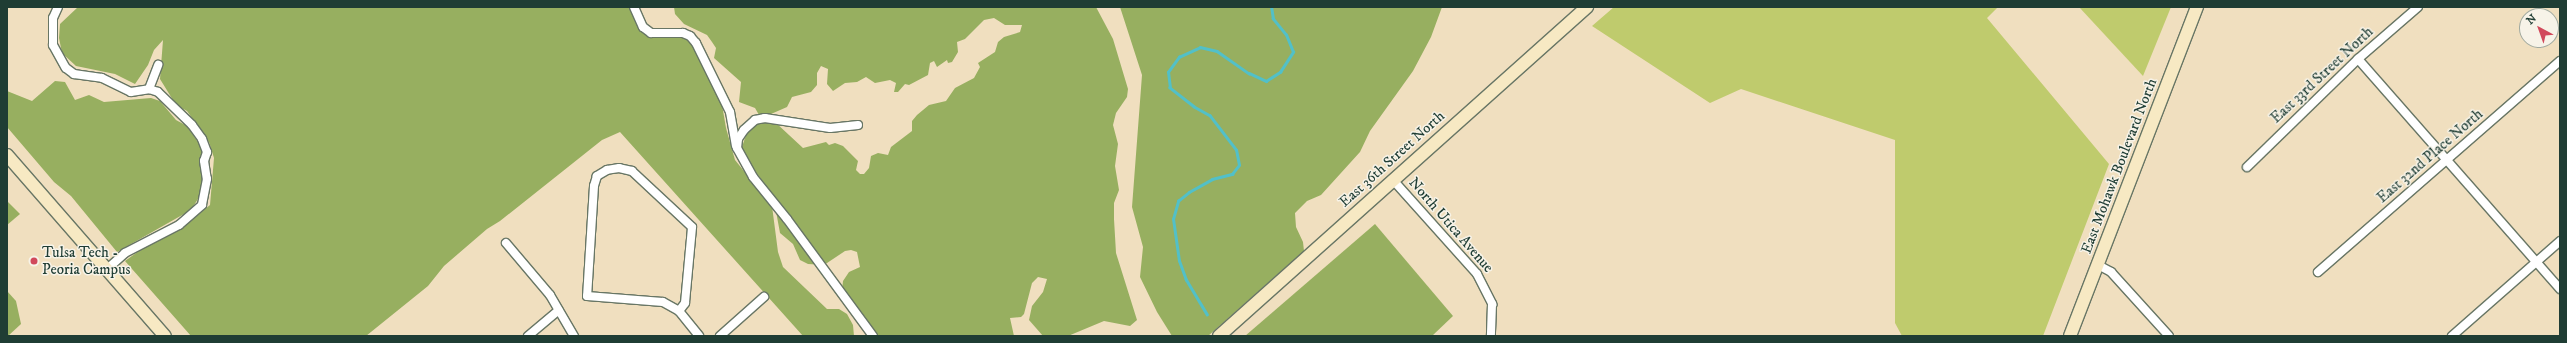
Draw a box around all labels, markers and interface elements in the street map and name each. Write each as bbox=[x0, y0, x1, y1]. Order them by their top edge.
north arrow bbox=[2519, 8, 2559, 48]
text: N bbox=[2524, 11, 2540, 28]
street label: East 33rd Street North bbox=[2267, 23, 2377, 127]
street label: East Mohawk Boulevard North bbox=[2077, 76, 2161, 256]
street label: East 32nd Place North bbox=[2373, 105, 2487, 207]
street label: East 36th Street North bbox=[1336, 107, 1448, 211]
street label: North Utica Avenue bbox=[1405, 174, 1497, 276]
place label: Tulsa Tech - Peoria Campus bbox=[42, 243, 130, 278]
marker: Tulsa Tech - Peoria Campus bbox=[29, 256, 39, 266]

